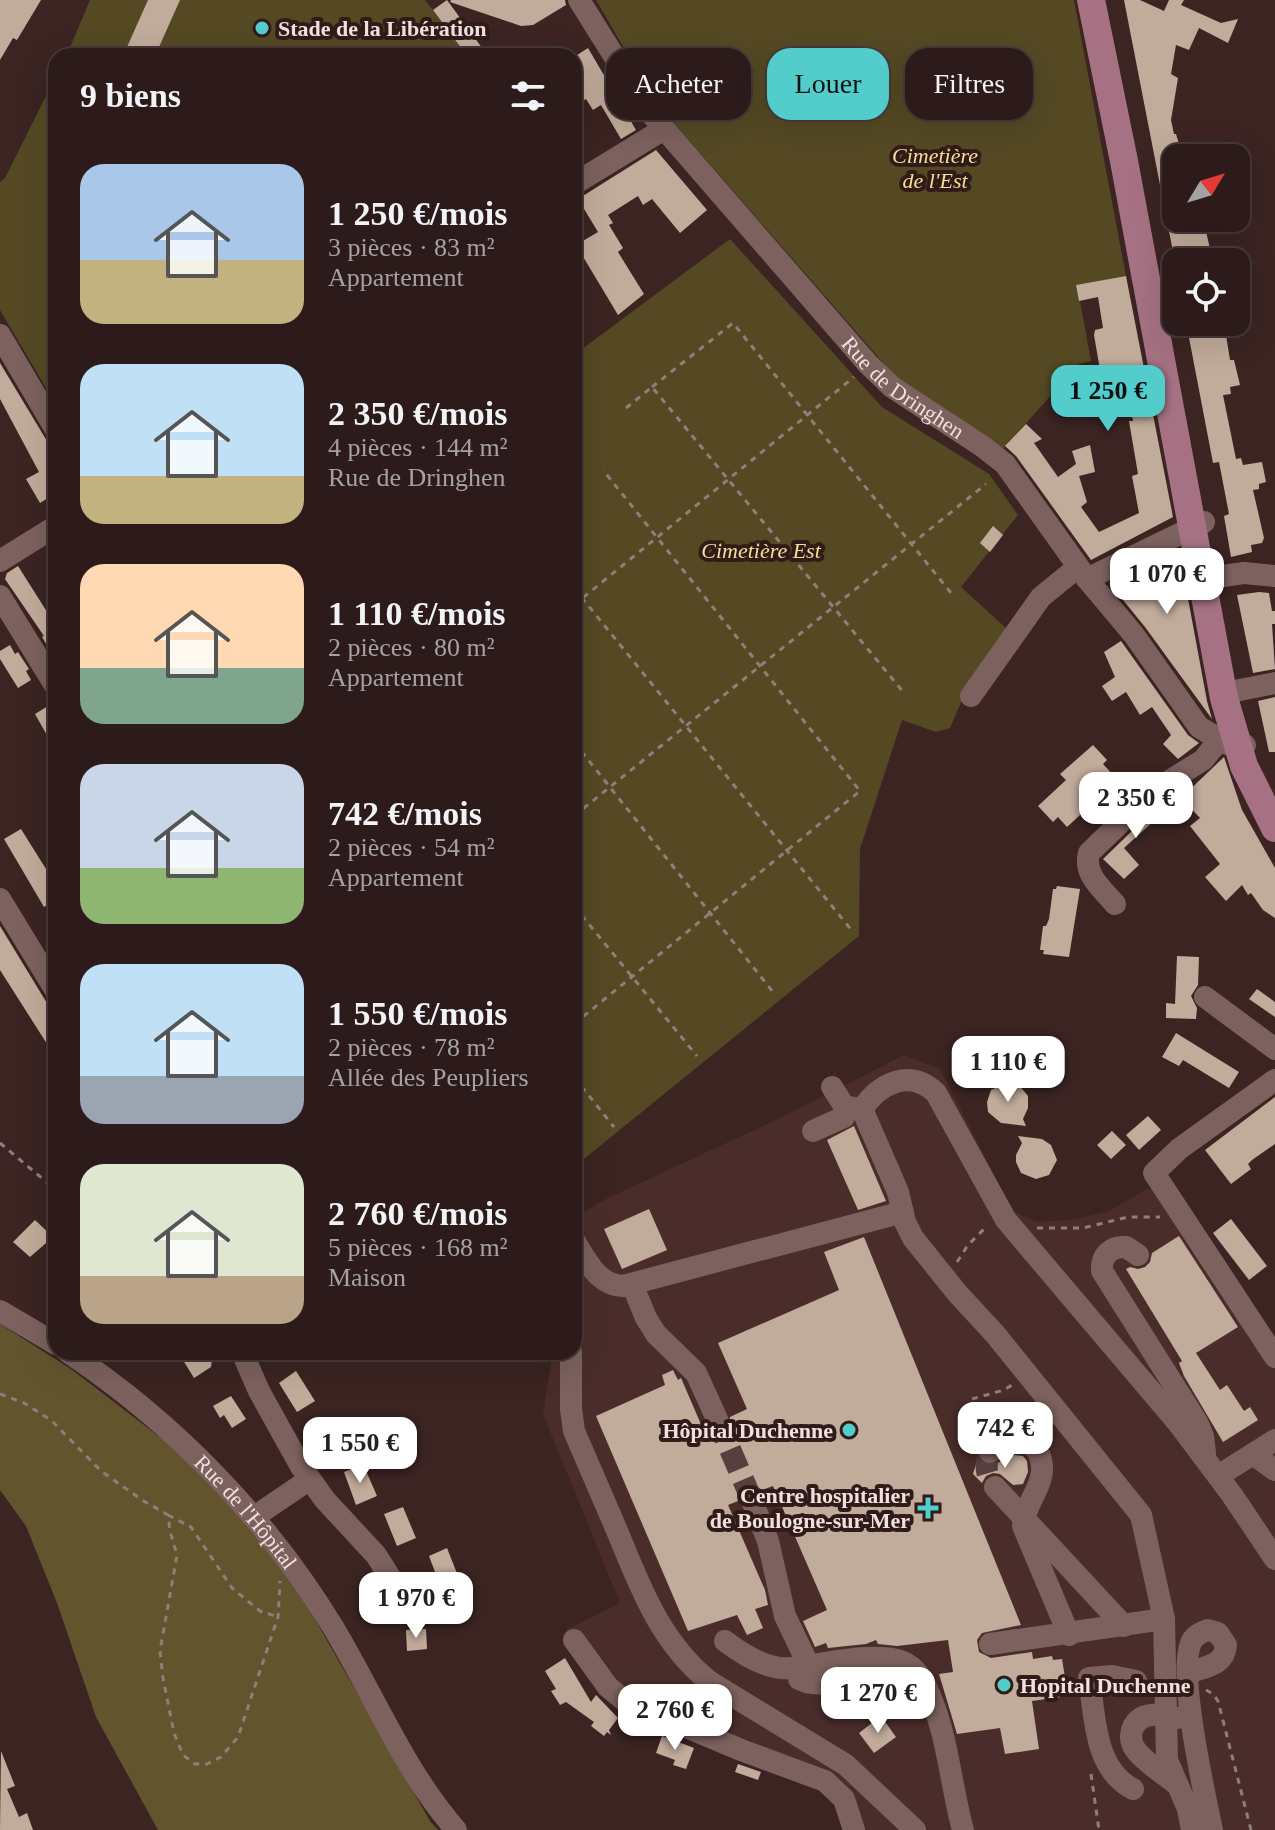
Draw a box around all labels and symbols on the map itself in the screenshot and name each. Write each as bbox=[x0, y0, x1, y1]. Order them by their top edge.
place label: Stade de la Libération bbox=[278, 16, 486, 41]
marker: Stade de la Libération bbox=[253, 19, 271, 37]
park label: Cimetière de l'Est bbox=[892, 143, 978, 193]
north arrow bbox=[1162, 144, 1250, 232]
street label: Rue de Dringhen bbox=[837, 331, 969, 444]
pin: 1 250 € bbox=[1034, 365, 1182, 433]
park label: Cimetière Est bbox=[701, 538, 822, 563]
pin: 1 070 € bbox=[1093, 548, 1241, 616]
pin: 2 350 € bbox=[1062, 772, 1210, 840]
pin: 1 110 € bbox=[934, 1036, 1082, 1104]
pin: 742 € bbox=[949, 1402, 1061, 1470]
pin: 1 550 € bbox=[286, 1417, 434, 1485]
place label: Hôpital Duchenne bbox=[662, 1418, 833, 1443]
marker: Hôpital Duchenne bbox=[840, 1421, 858, 1439]
street label: Rue de l'Hôpital bbox=[189, 1450, 302, 1574]
place label: Centre hospitalier de Boulogne-sur-Mer bbox=[710, 1483, 910, 1533]
marker: Centre hospitalier de Boulogne-sur-Mer bbox=[917, 1497, 939, 1519]
pin: 1 970 € bbox=[342, 1572, 490, 1640]
pin: 1 270 € bbox=[804, 1667, 952, 1735]
place label: Hopital Duchenne bbox=[1020, 1673, 1191, 1698]
marker: Hopital Duchenne bbox=[995, 1676, 1013, 1694]
pin: 2 760 € bbox=[601, 1684, 749, 1752]

